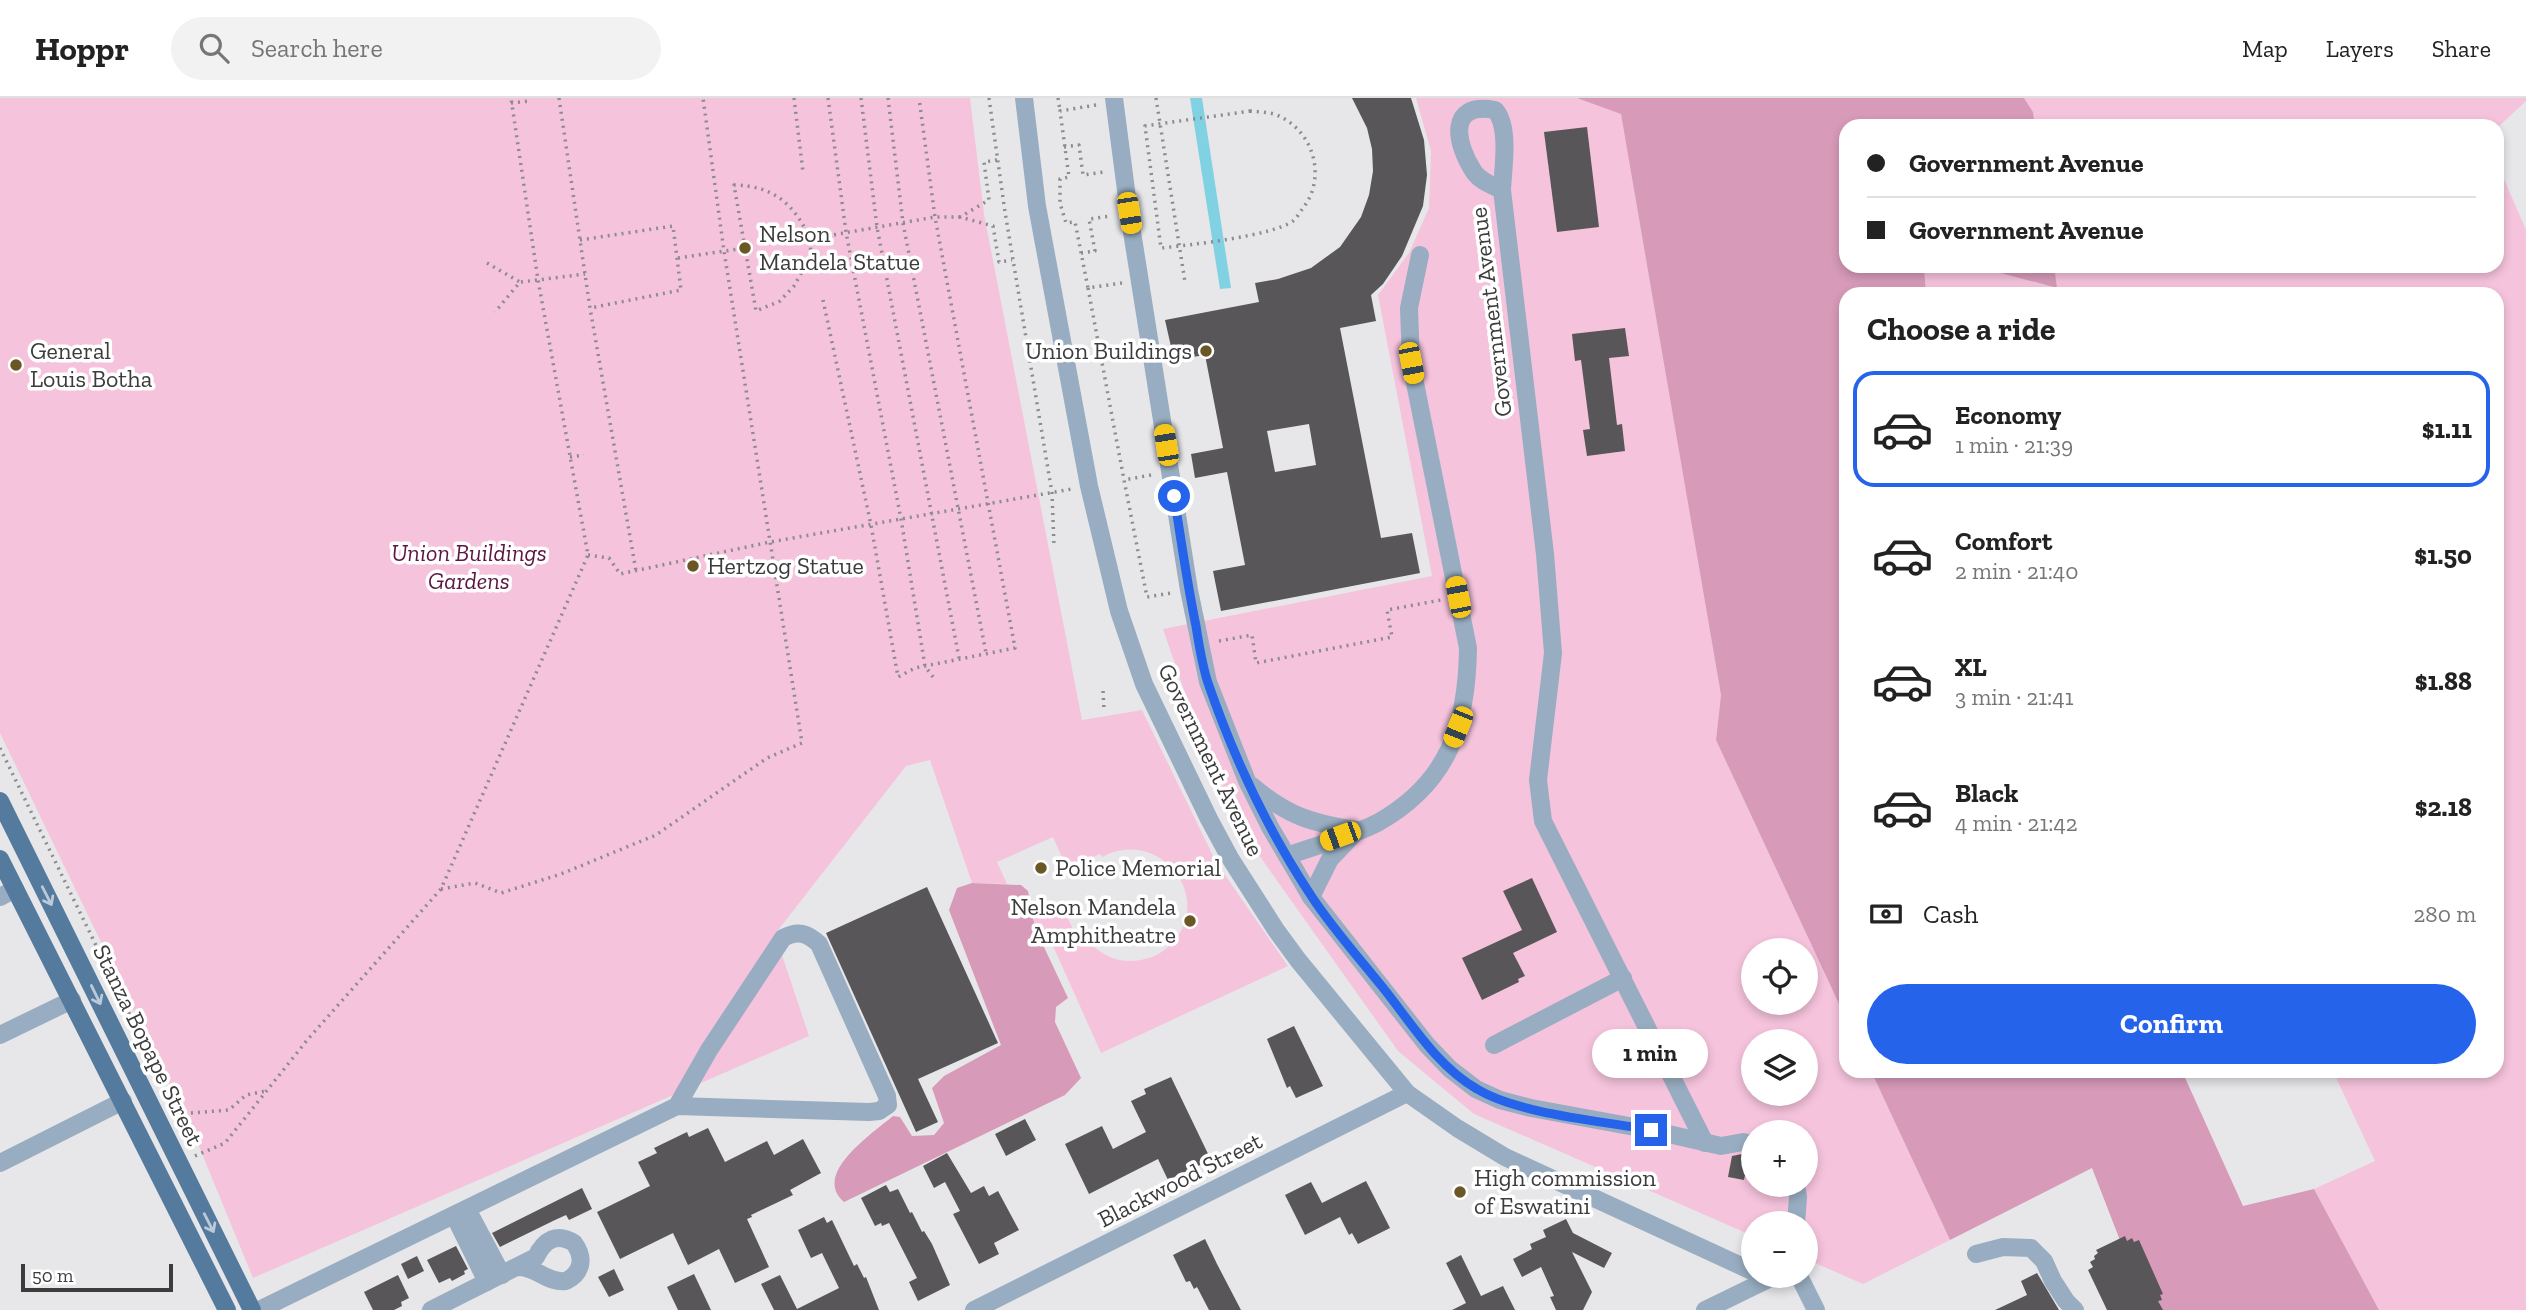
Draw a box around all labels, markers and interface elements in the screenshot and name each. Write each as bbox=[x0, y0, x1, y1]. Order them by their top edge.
search box bbox=[171, 17, 661, 80]
text: Hoppr bbox=[35, 29, 129, 68]
icon: search bbox=[195, 29, 233, 67]
text: Search here bbox=[251, 32, 383, 64]
text: Map bbox=[2242, 34, 2288, 63]
text: Layers bbox=[2326, 34, 2394, 63]
text: Share bbox=[2432, 34, 2491, 63]
text: Government Avenue bbox=[1909, 147, 2144, 179]
car bbox=[1116, 191, 1143, 235]
street label: Government Avenue bbox=[1463, 206, 1518, 418]
text: Government Avenue bbox=[1909, 214, 2144, 246]
place label: Nelson Mandela Statue bbox=[759, 219, 920, 276]
marker: Nelson Mandela Statue bbox=[737, 240, 753, 256]
text: Choose a ride bbox=[1867, 310, 2055, 348]
place label: General Louis Botha bbox=[30, 336, 153, 393]
place label: Union Buildings bbox=[1025, 336, 1192, 365]
car bbox=[1397, 340, 1426, 386]
marker: Union Buildings bbox=[1198, 343, 1214, 359]
marker: General Louis Botha bbox=[8, 357, 24, 373]
icon: car bbox=[1871, 398, 1934, 461]
text: Economy bbox=[1955, 399, 2061, 431]
text: $1.11 bbox=[2422, 413, 2472, 445]
car bbox=[1153, 423, 1180, 467]
text: 1 min · 21:39 bbox=[1955, 431, 2073, 459]
route start bbox=[1158, 480, 1190, 512]
icon: car bbox=[1871, 524, 1934, 587]
text: Comfort bbox=[1955, 525, 2052, 557]
park label: Union Buildings Gardens bbox=[391, 538, 547, 595]
text: $1.50 bbox=[2414, 539, 2472, 571]
place label: Hertzog Statue bbox=[707, 551, 864, 580]
text: 2 min · 21:40 bbox=[1955, 557, 2079, 585]
marker: Hertzog Statue bbox=[685, 558, 701, 574]
car bbox=[1444, 574, 1473, 620]
icon: car bbox=[1871, 650, 1934, 713]
text: XL bbox=[1955, 651, 1987, 683]
street label: Government Avenue bbox=[1152, 659, 1271, 861]
text: $1.88 bbox=[2415, 665, 2472, 697]
text: 3 min · 21:41 bbox=[1955, 683, 2074, 711]
car bbox=[1441, 704, 1476, 750]
icon: car bbox=[1871, 776, 1934, 839]
text: Black bbox=[1955, 777, 2018, 809]
text: $2.18 bbox=[2415, 791, 2472, 823]
text: 4 min · 21:42 bbox=[1955, 809, 2078, 837]
car bbox=[1317, 819, 1364, 853]
place label: Police Memorial bbox=[1055, 853, 1221, 882]
marker: Police Memorial bbox=[1033, 860, 1049, 876]
one-way arrow bbox=[40, 885, 54, 906]
place label: Nelson Mandela Amphitheatre bbox=[1010, 892, 1176, 949]
icon: cash bbox=[1867, 895, 1905, 933]
text: Cash bbox=[1923, 898, 1978, 930]
text: 280 m bbox=[2413, 900, 2476, 928]
marker: Nelson Mandela Amphitheatre bbox=[1182, 913, 1198, 929]
map controls bbox=[1741, 938, 1818, 1288]
button: locate bbox=[1741, 938, 1818, 1015]
street label: Stanza Bopape Street bbox=[87, 940, 210, 1150]
one-way arrow bbox=[89, 984, 103, 1005]
button: Confirm bbox=[1867, 984, 2476, 1064]
callout: 1 min bbox=[1593, 1028, 1709, 1077]
button: layers bbox=[1741, 1029, 1818, 1106]
text: 1 min bbox=[1623, 1039, 1677, 1067]
route end bbox=[1635, 1114, 1667, 1146]
button: + bbox=[1741, 1120, 1818, 1197]
street label: Blackwood Street bbox=[1093, 1126, 1267, 1233]
place label: High commission of Eswatini bbox=[1474, 1163, 1656, 1220]
marker: High commission of Eswatini bbox=[1452, 1184, 1468, 1200]
button: − bbox=[1741, 1211, 1818, 1288]
one-way arrow bbox=[202, 1212, 216, 1233]
scale bar bbox=[21, 1261, 173, 1293]
text: 50 m bbox=[32, 1264, 73, 1287]

